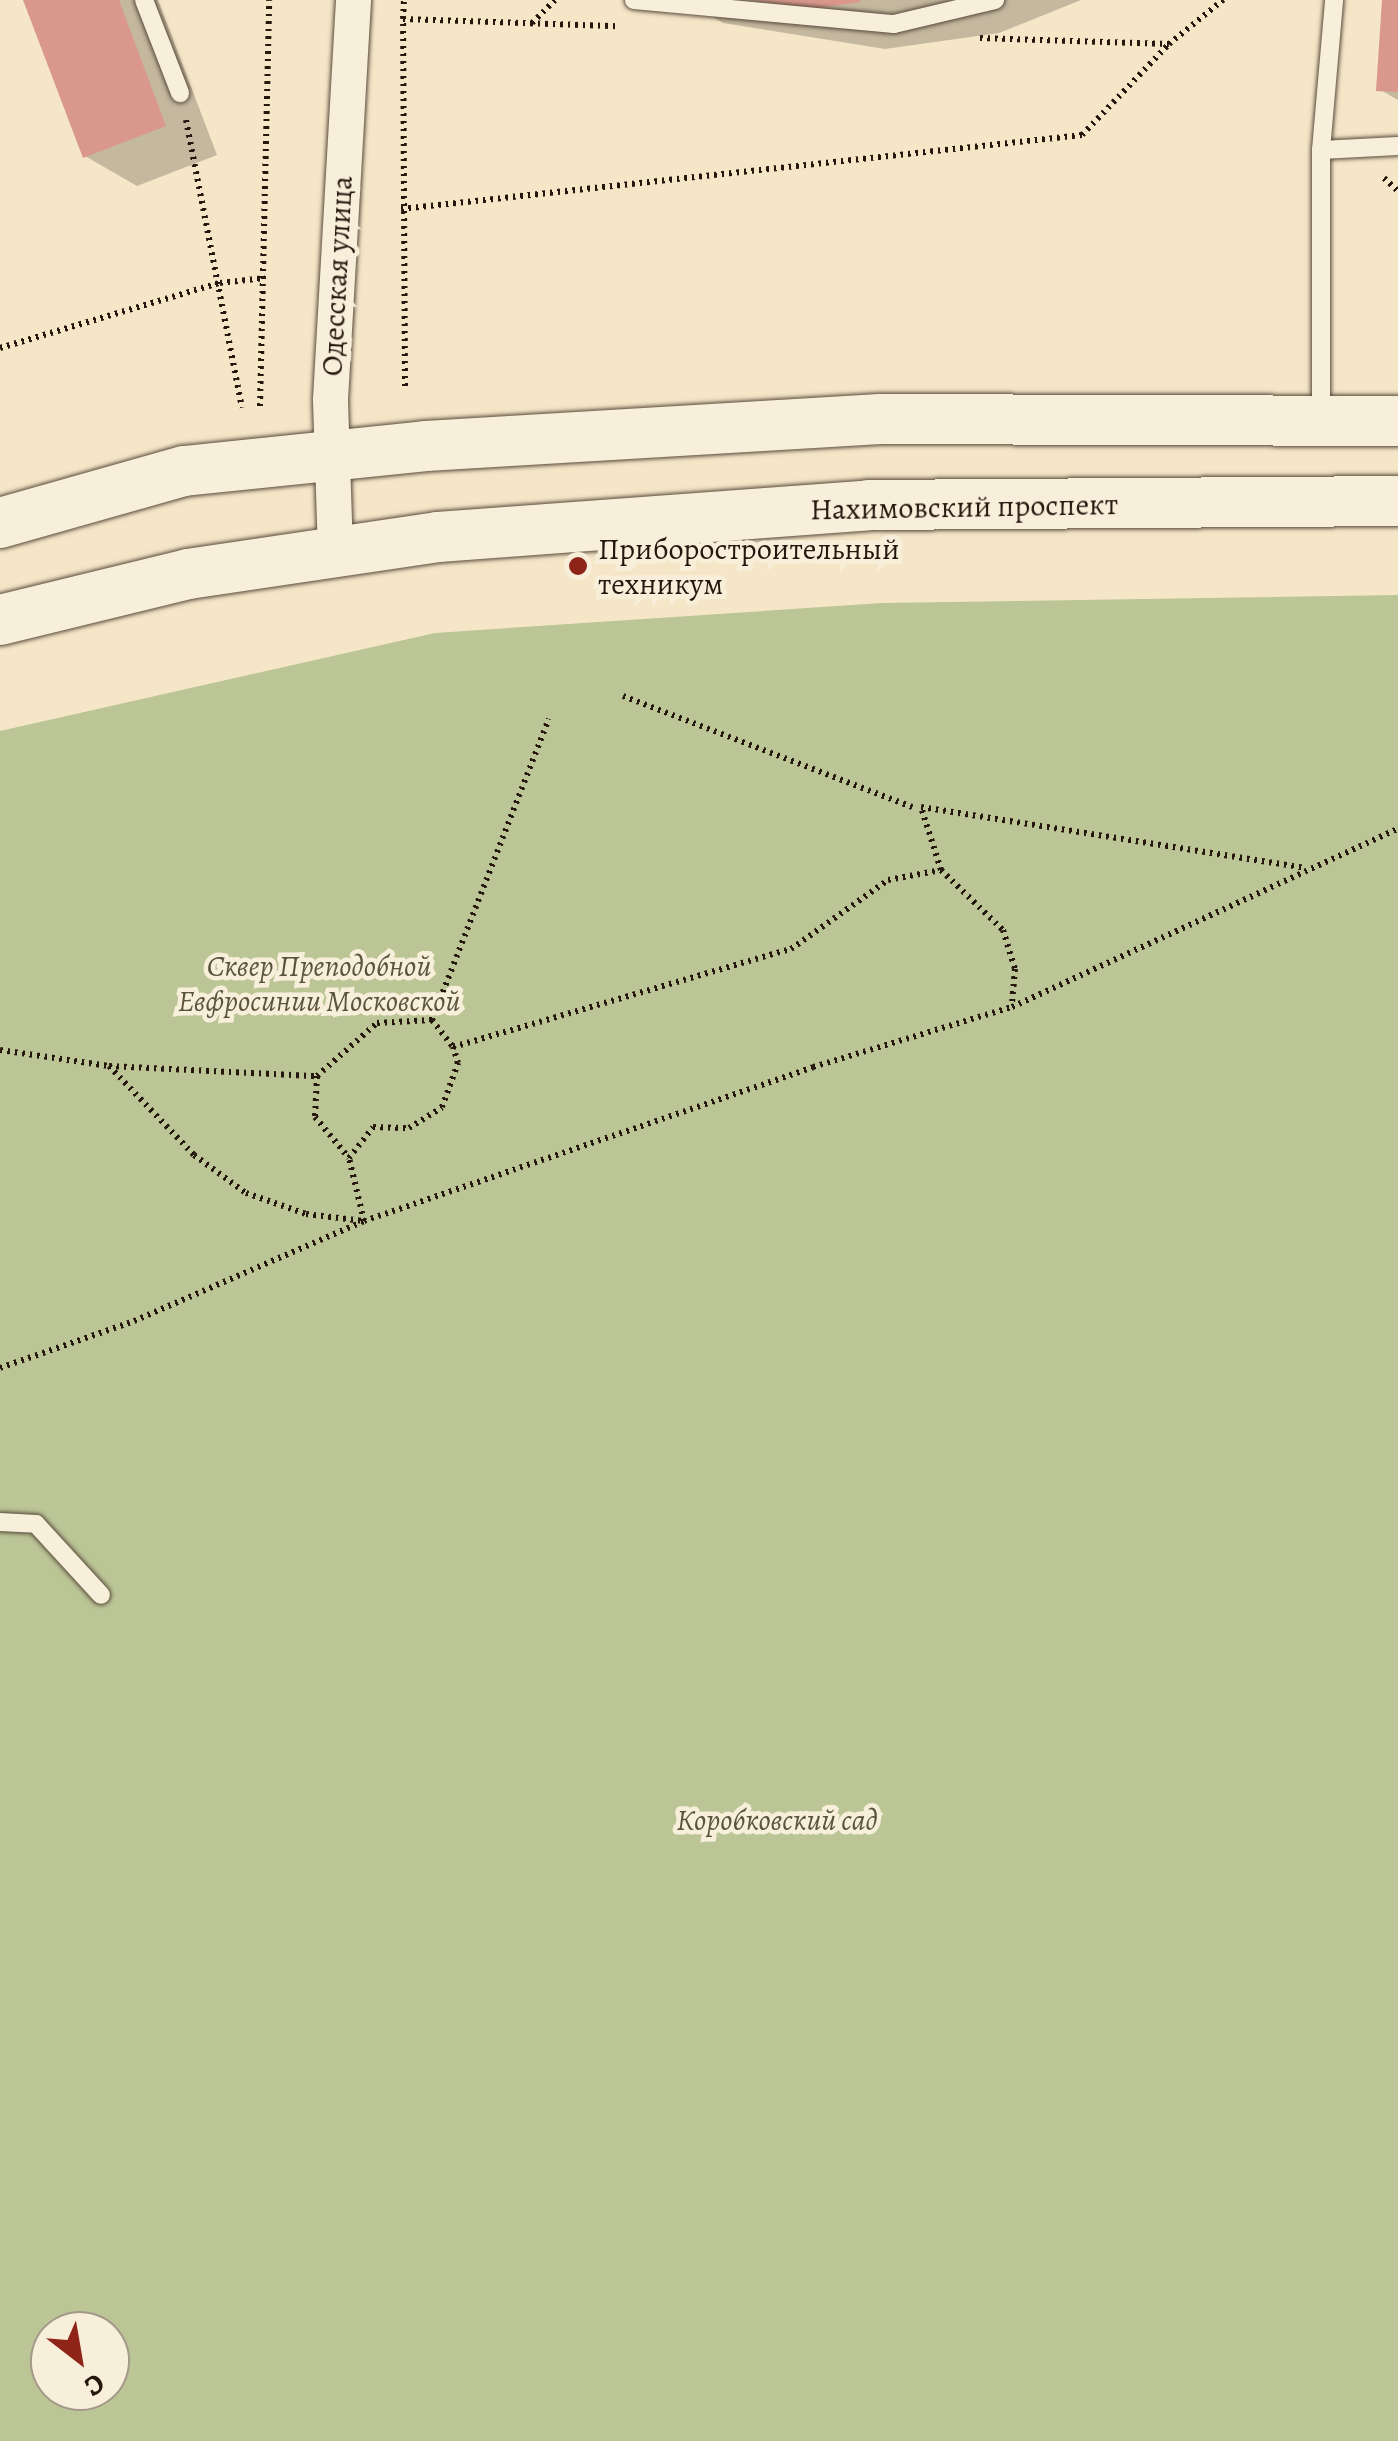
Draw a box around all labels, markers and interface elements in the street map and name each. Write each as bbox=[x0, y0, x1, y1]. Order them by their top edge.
street label: Одесская улица bbox=[314, 175, 360, 377]
street label: Нахимовский проспект bbox=[810, 486, 1118, 528]
place label: Приборостроительный техникум bbox=[598, 531, 899, 602]
marker: Приборостроительный техникум bbox=[567, 555, 589, 577]
park label: Сквер Преподобной Евфросинии Московской bbox=[178, 948, 460, 1018]
park label: Коробковский сад bbox=[676, 1802, 878, 1838]
north arrow bbox=[30, 2311, 130, 2411]
text: С bbox=[77, 2364, 112, 2406]

